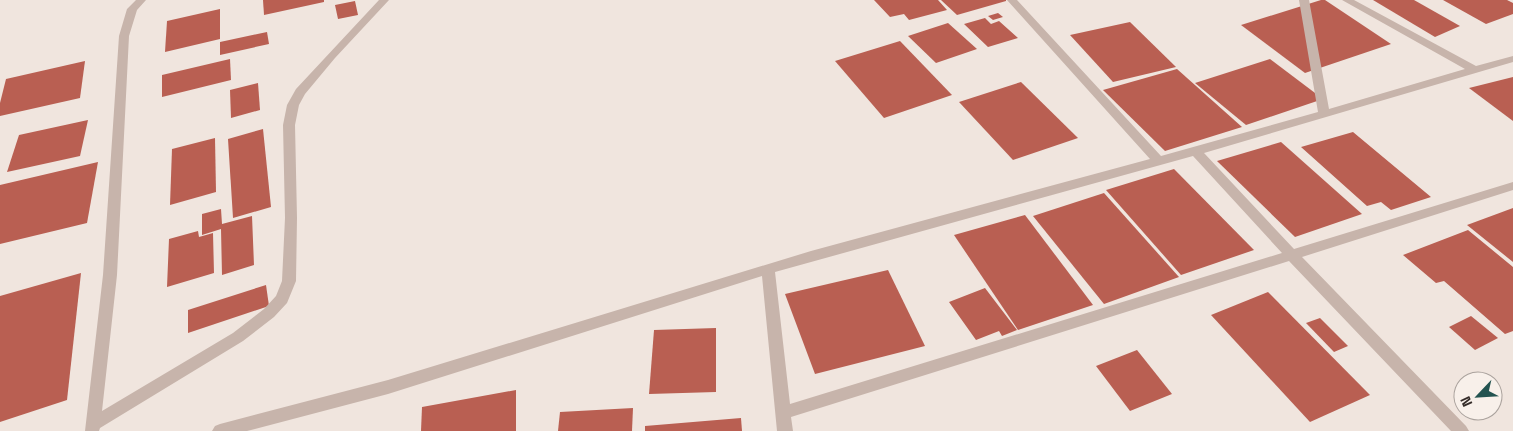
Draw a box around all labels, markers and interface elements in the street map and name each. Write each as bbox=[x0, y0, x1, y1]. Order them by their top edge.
north arrow bbox=[1453, 371, 1503, 421]
text: N bbox=[1456, 393, 1476, 410]

